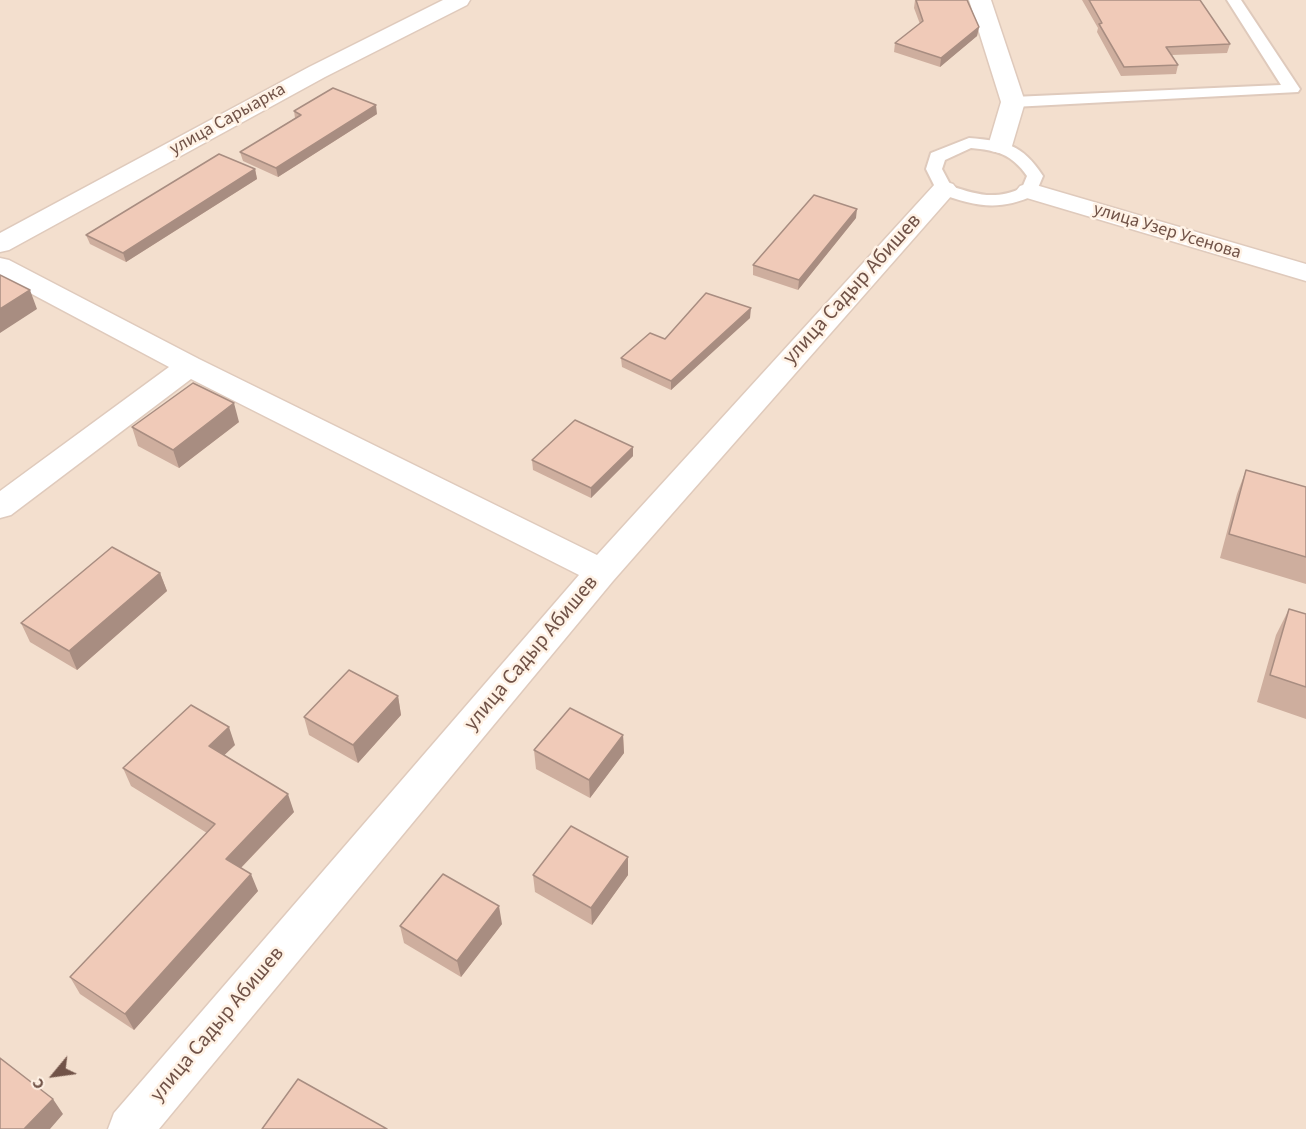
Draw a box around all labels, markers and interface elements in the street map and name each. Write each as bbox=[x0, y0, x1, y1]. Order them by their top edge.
street label: улица Сарыарка bbox=[166, 79, 290, 161]
street label: улица Узер Усенова bbox=[1090, 199, 1244, 265]
street label: улица Садыр Абишев bbox=[779, 209, 927, 371]
street label: улица Садыр Абишев bbox=[460, 571, 604, 737]
street label: улица Садыр Абишев bbox=[146, 942, 290, 1108]
north arrow bbox=[24, 1045, 84, 1105]
text: С bbox=[26, 1074, 50, 1093]

